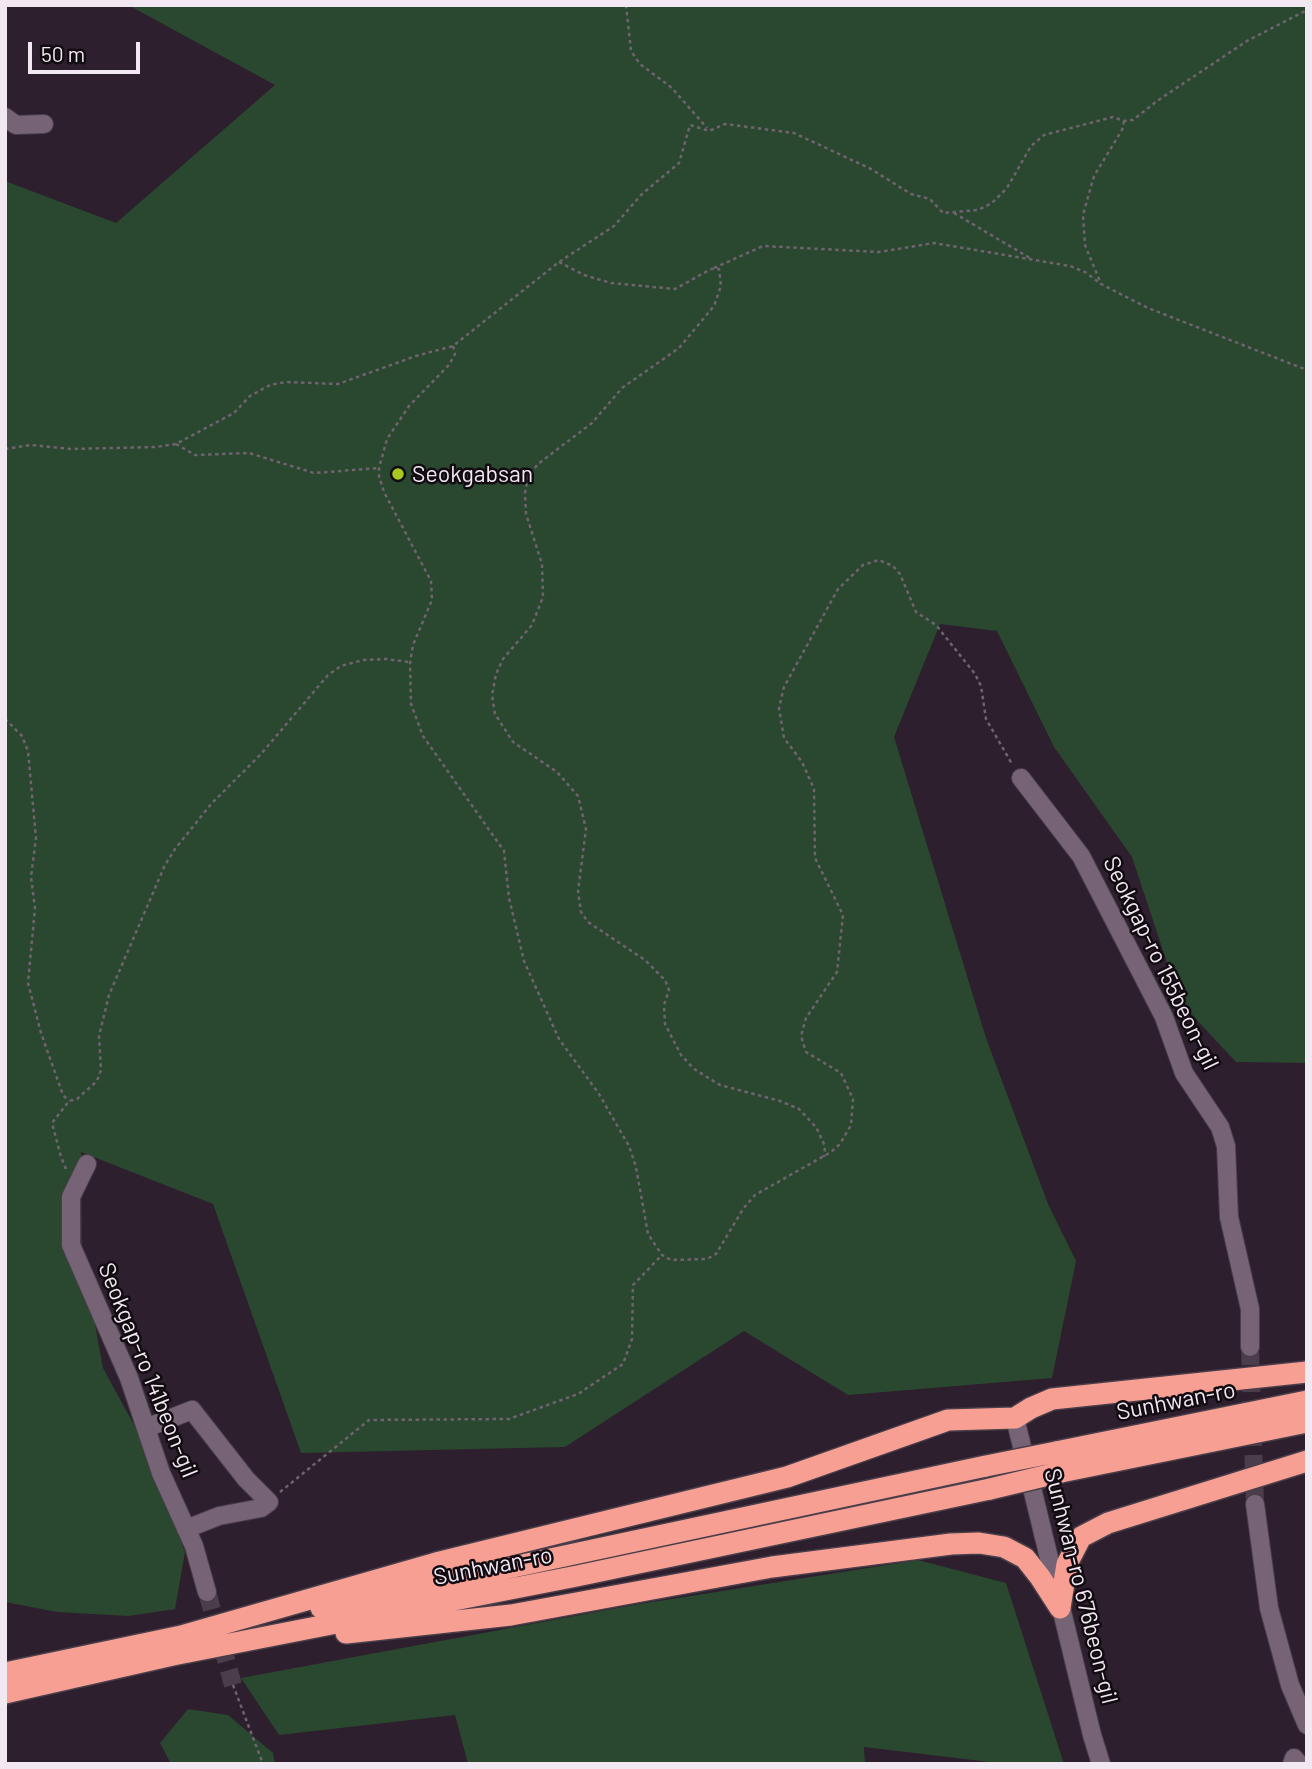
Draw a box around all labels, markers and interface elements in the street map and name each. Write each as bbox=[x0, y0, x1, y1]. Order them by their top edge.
scale bar bbox=[32, 28, 144, 72]
text: 50 m bbox=[41, 41, 85, 66]
place label: Seokgabsan bbox=[412, 460, 533, 488]
marker: Seokgabsan bbox=[390, 466, 406, 482]
street label: Seokgap-ro 155beon-gil bbox=[1097, 852, 1225, 1074]
street label: Seokgap-ro 141beon-gil bbox=[92, 1259, 204, 1481]
street label: Sunhwan-ro bbox=[1114, 1376, 1238, 1426]
street label: Sunhwan-ro 676beon-gil bbox=[1038, 1465, 1124, 1707]
street label: Sunhwan-ro bbox=[431, 1541, 555, 1591]

